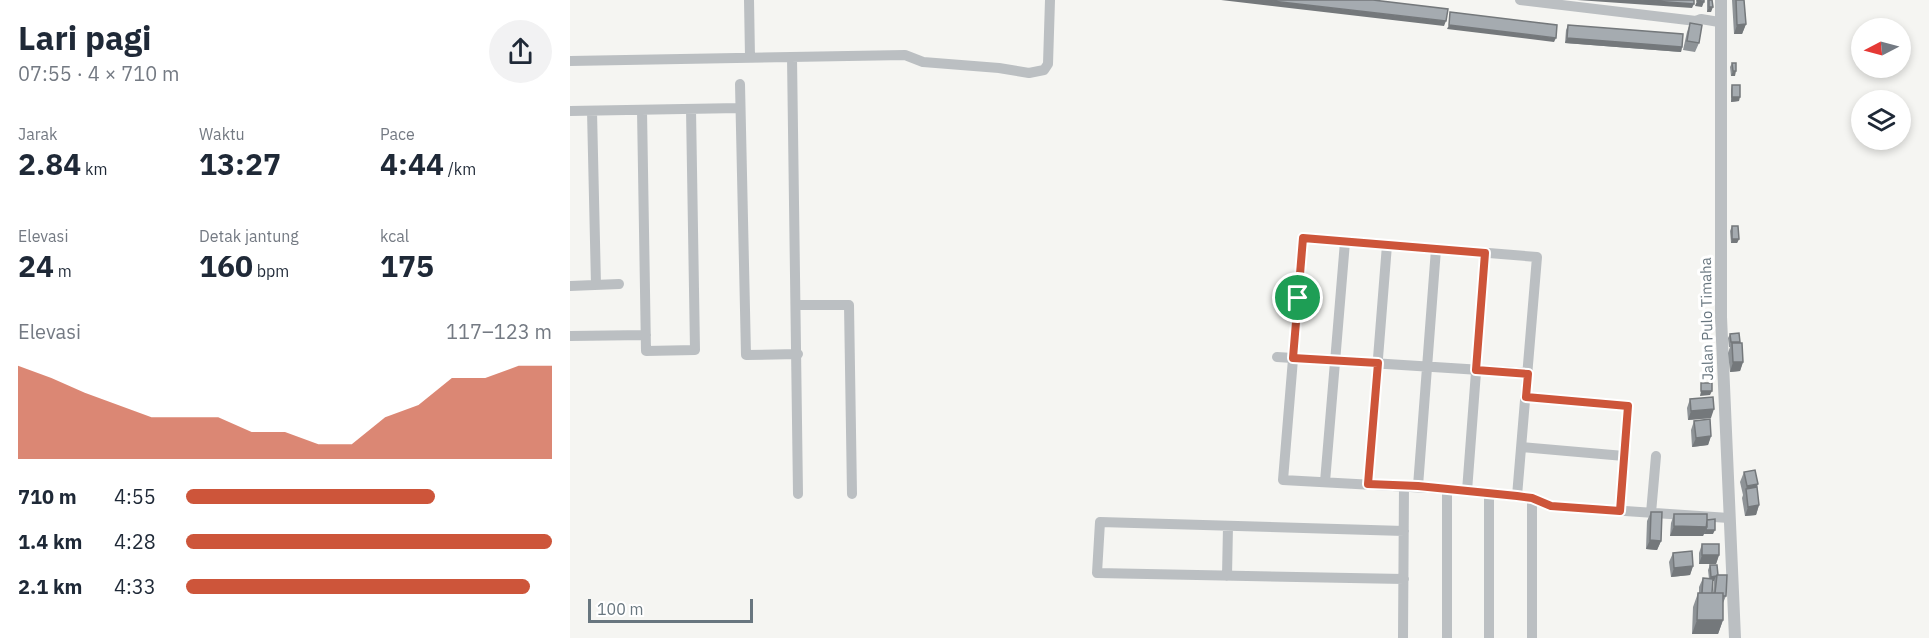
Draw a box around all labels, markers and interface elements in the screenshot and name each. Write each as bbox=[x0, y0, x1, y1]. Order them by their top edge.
text: Lari pagi bbox=[18, 16, 151, 59]
north arrow bbox=[1851, 18, 1911, 78]
map controls bbox=[1851, 18, 1911, 150]
button: share bbox=[489, 20, 552, 83]
text: 07:55 · 4 × 710 m bbox=[18, 60, 179, 87]
button: layers bbox=[1851, 90, 1911, 150]
text: Jarak bbox=[18, 124, 58, 144]
text: Waktu bbox=[199, 124, 245, 144]
text: Pace bbox=[380, 124, 415, 144]
text: 2.84 bbox=[18, 144, 81, 183]
text: 13:27 bbox=[199, 144, 281, 183]
text: 4:44 bbox=[380, 144, 444, 183]
text: km bbox=[81, 159, 108, 179]
text: /km bbox=[444, 159, 476, 179]
text: Elevasi bbox=[18, 226, 68, 246]
text: Detak jantung bbox=[199, 226, 299, 246]
text: kcal bbox=[380, 226, 409, 246]
text: 24 bbox=[18, 246, 54, 285]
text: 160 bbox=[199, 246, 253, 285]
text: 175 bbox=[380, 246, 434, 285]
street label: Jalan Pulo Timaha bbox=[1696, 257, 1717, 381]
text: m bbox=[54, 261, 72, 281]
text: bpm bbox=[253, 261, 289, 281]
pin bbox=[1272, 272, 1323, 323]
icon: arrive bbox=[1281, 281, 1314, 314]
text: Elevasi bbox=[18, 318, 81, 345]
text: 117–123 m bbox=[446, 318, 552, 345]
text: 710 m bbox=[18, 483, 77, 510]
text: 4:55 bbox=[114, 483, 156, 510]
text: 1.4 km bbox=[18, 528, 82, 555]
text: 4:28 bbox=[114, 528, 156, 555]
text: 2.1 km bbox=[18, 573, 82, 600]
text: 4:33 bbox=[114, 573, 156, 600]
scale bar bbox=[588, 596, 753, 624]
text: 100 m bbox=[597, 599, 644, 619]

